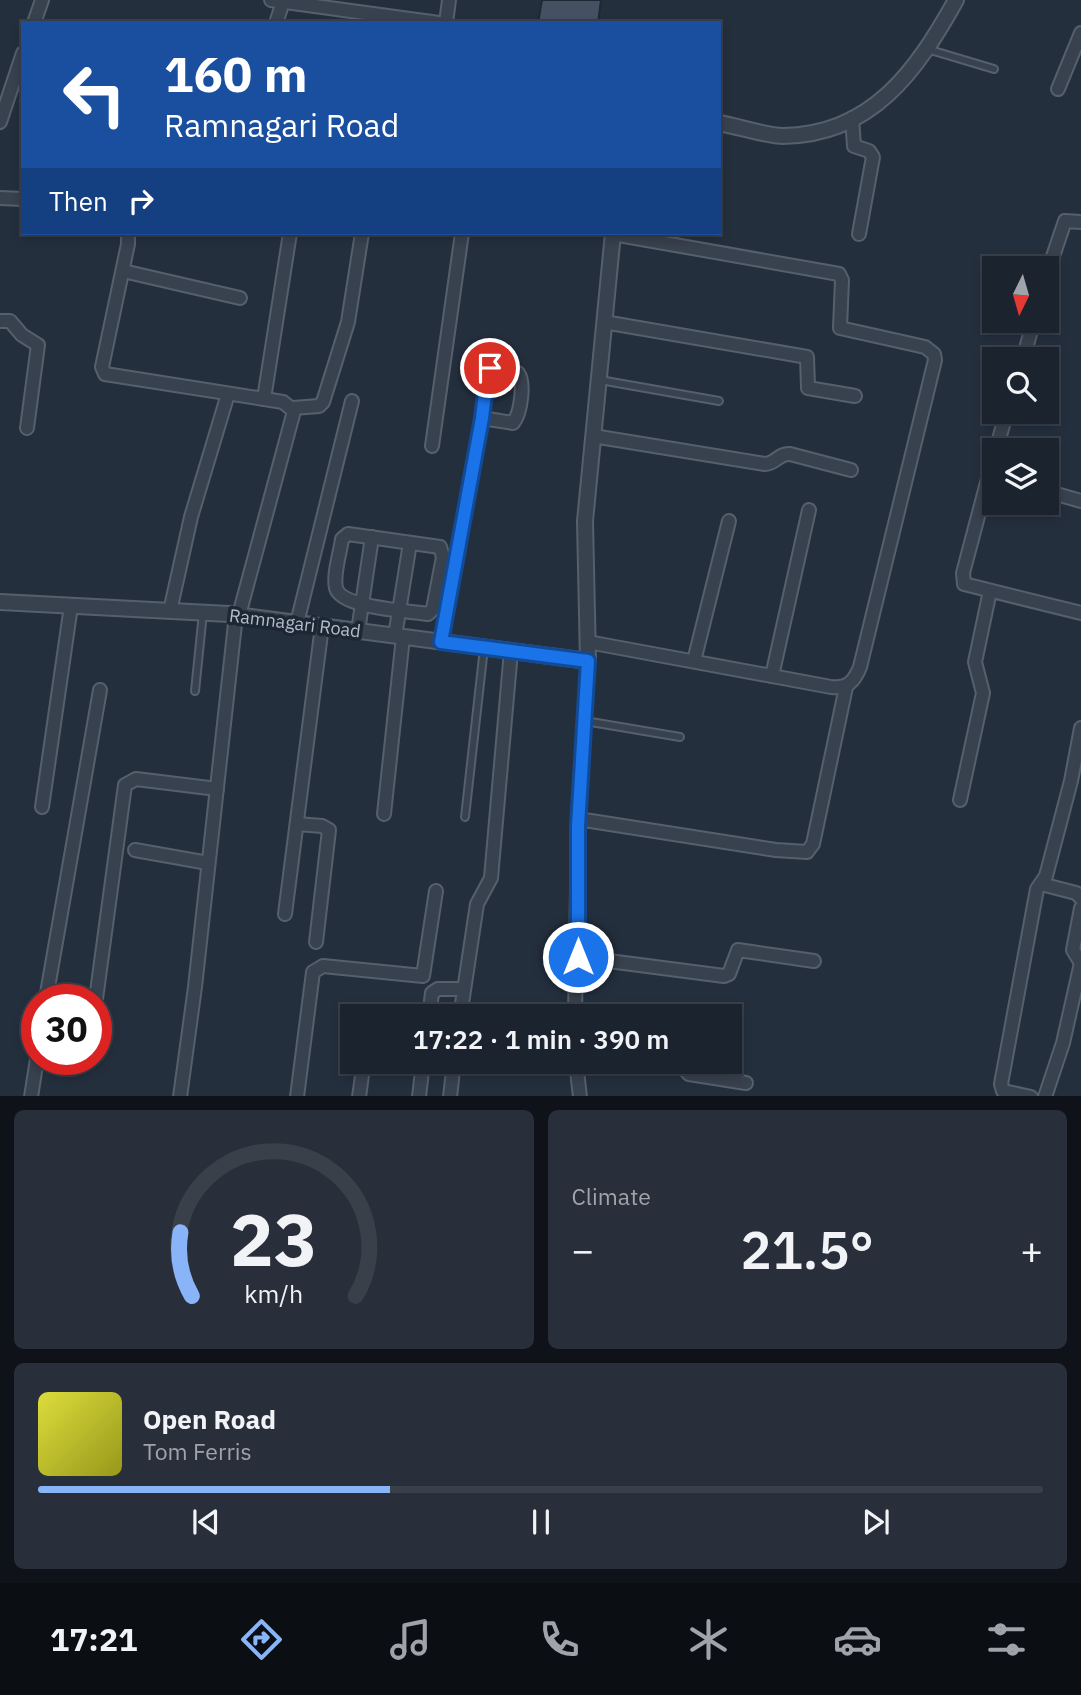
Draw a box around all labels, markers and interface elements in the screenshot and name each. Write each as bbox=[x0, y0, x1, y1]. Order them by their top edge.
text: 160 m bbox=[164, 42, 308, 105]
icon: left bbox=[49, 49, 140, 140]
text: Ramnagari Road bbox=[164, 104, 399, 146]
icon: right bbox=[122, 182, 160, 220]
text: Then bbox=[49, 184, 108, 218]
north arrow bbox=[982, 256, 1059, 332]
map controls bbox=[982, 256, 1059, 515]
pin bbox=[460, 338, 520, 398]
button: search bbox=[982, 347, 1059, 424]
icon: arrive bbox=[471, 349, 509, 387]
button: layers bbox=[982, 438, 1059, 515]
street label: Ramnagari Road bbox=[228, 604, 362, 642]
position arrow bbox=[541, 920, 615, 994]
speed limit sign: 30 bbox=[21, 984, 112, 1075]
text: 17:22 · 1 min · 390 m bbox=[413, 1022, 669, 1056]
text: Climate bbox=[572, 1181, 651, 1211]
text: 23 bbox=[230, 1191, 317, 1286]
text: 21.5° bbox=[740, 1216, 874, 1283]
text: − bbox=[572, 1225, 594, 1274]
text: + bbox=[1020, 1225, 1043, 1274]
text: km/h bbox=[244, 1276, 303, 1309]
text: Open Road bbox=[143, 1402, 276, 1436]
text: Tom Ferris bbox=[143, 1436, 252, 1466]
icon: previous bbox=[187, 1503, 225, 1541]
icon: pause bbox=[522, 1503, 560, 1541]
icon: next bbox=[857, 1503, 895, 1541]
icon: directions bbox=[237, 1615, 286, 1664]
icon: music bbox=[386, 1615, 435, 1664]
icon: phone bbox=[535, 1615, 584, 1664]
icon: climate bbox=[684, 1615, 733, 1664]
icon: car bbox=[833, 1615, 882, 1664]
icon: filters bbox=[982, 1615, 1031, 1664]
text: 17:21 bbox=[50, 1618, 137, 1660]

